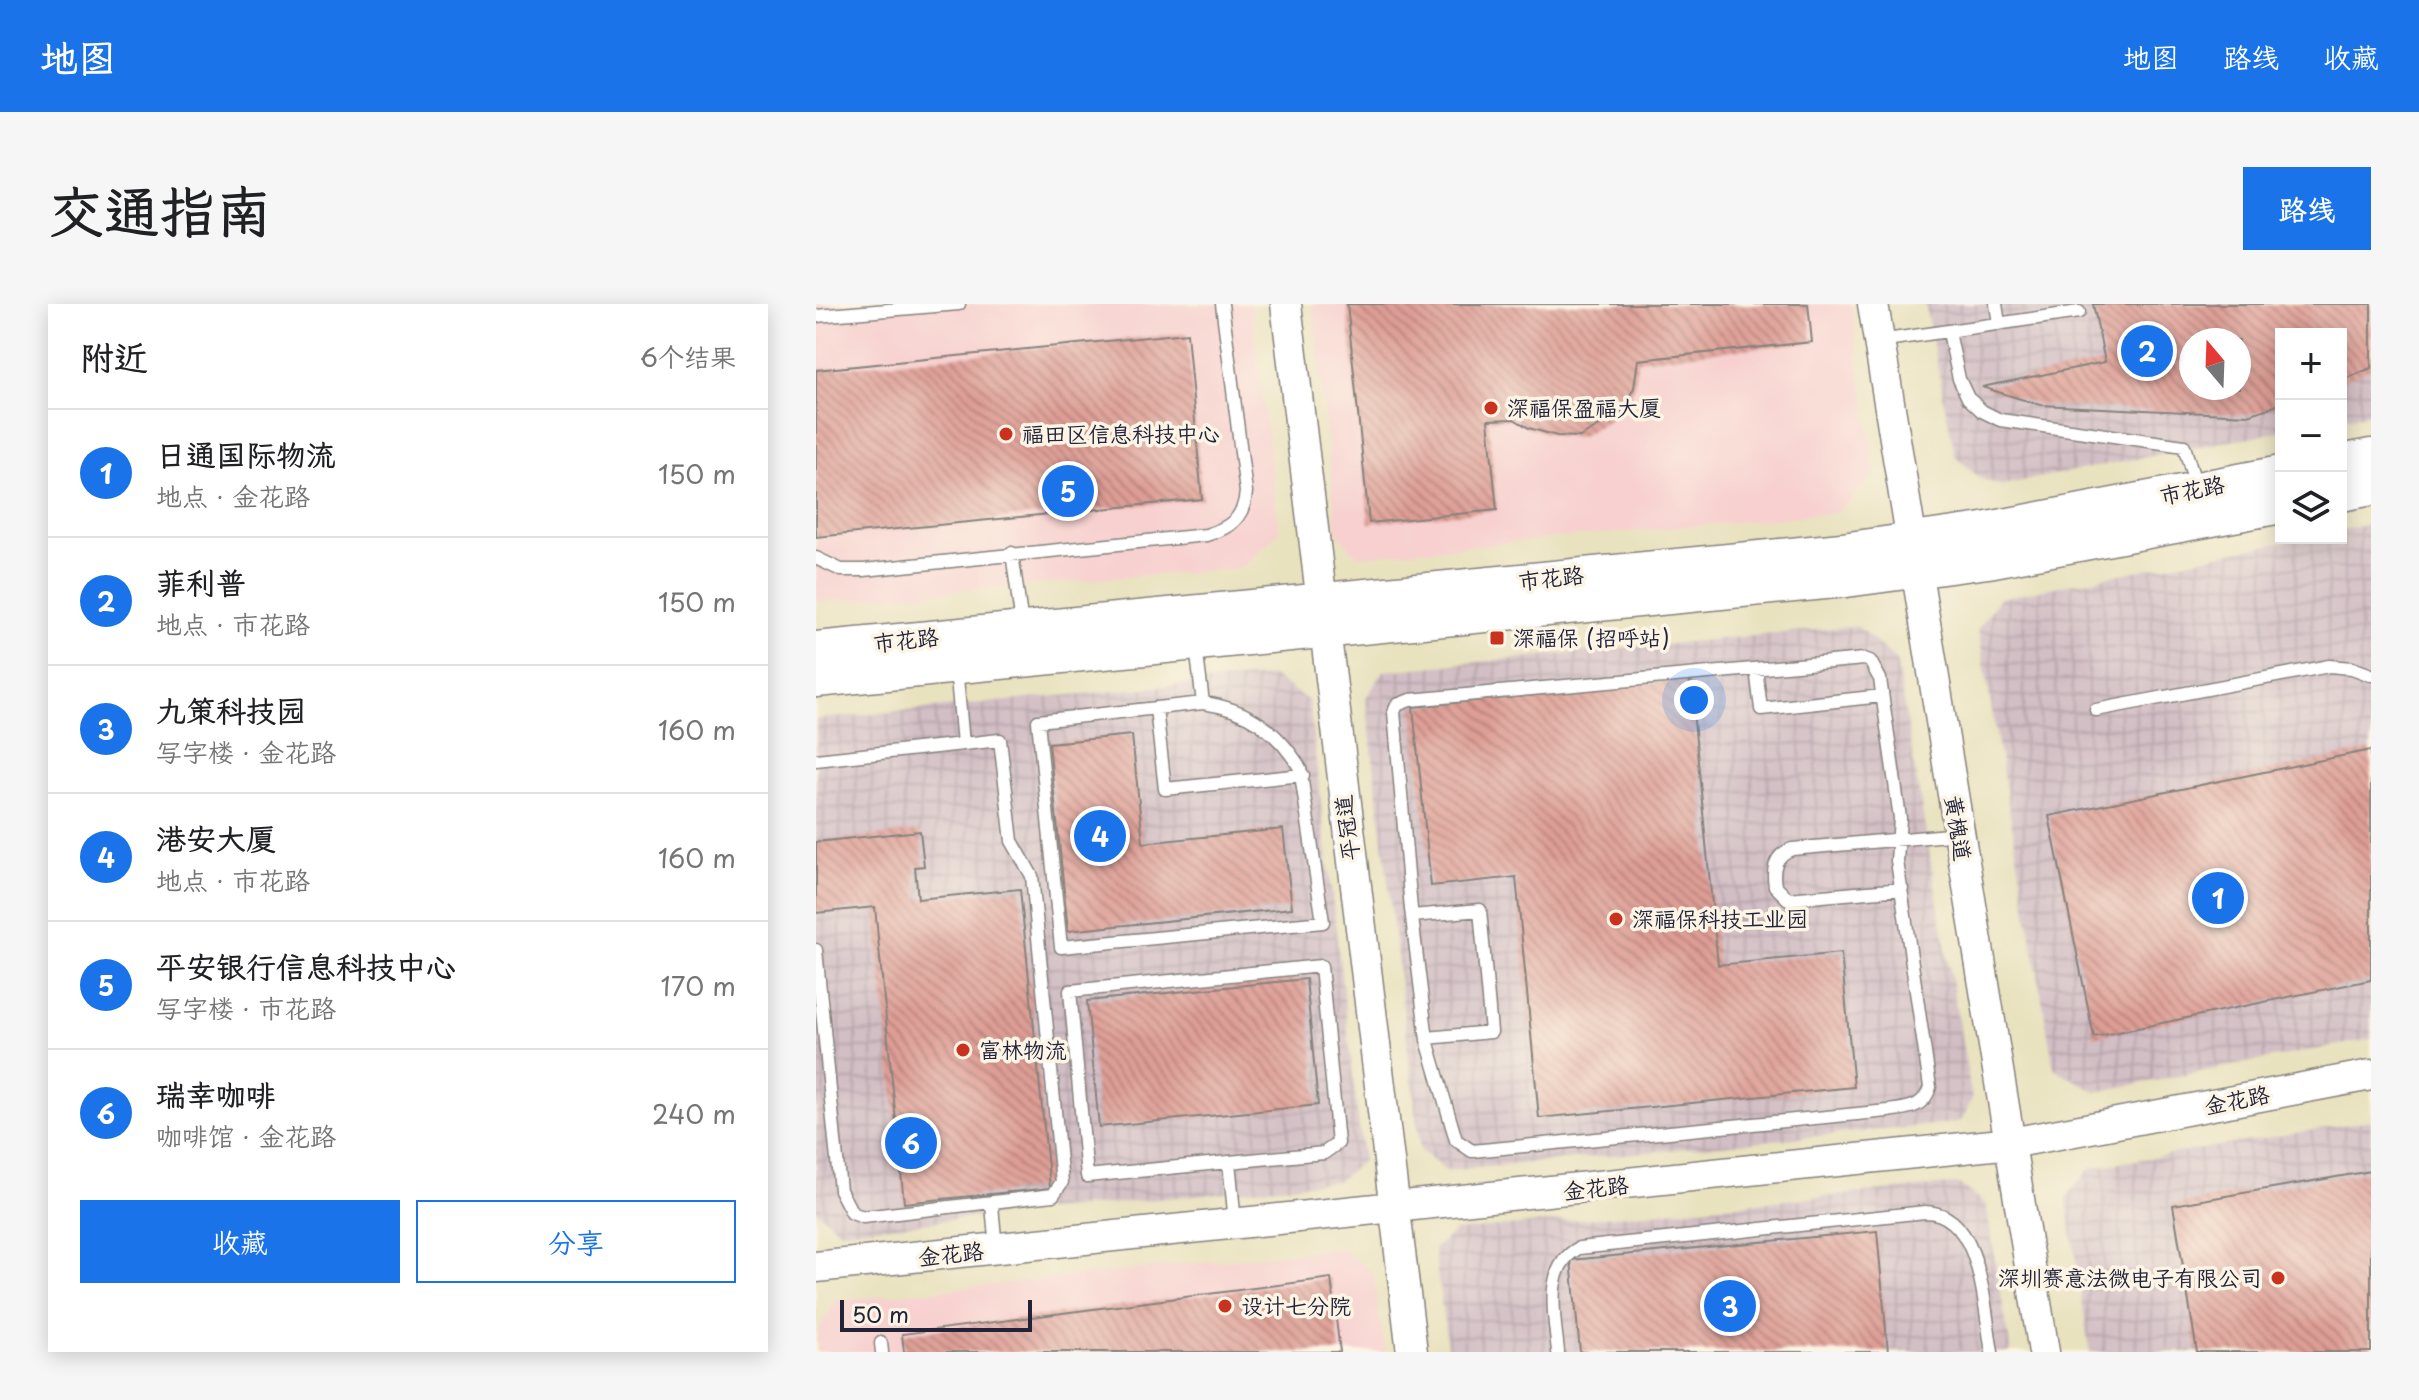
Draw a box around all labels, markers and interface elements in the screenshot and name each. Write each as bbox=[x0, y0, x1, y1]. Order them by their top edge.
text: 地图 bbox=[40, 28, 116, 85]
text: 地图 bbox=[2123, 35, 2179, 78]
text: 路线 bbox=[2223, 35, 2279, 78]
text: 收藏 bbox=[2323, 35, 2379, 78]
text: 交通指南 bbox=[48, 166, 272, 251]
button: 路线 bbox=[2243, 167, 2371, 250]
pin: 2 bbox=[2121, 321, 2173, 381]
north arrow bbox=[2179, 328, 2251, 400]
map controls bbox=[2275, 328, 2347, 544]
button: + bbox=[2275, 328, 2347, 400]
text: 附近 bbox=[80, 330, 148, 382]
text: 6个结果 bbox=[640, 337, 736, 376]
place label: 深福保盈福大厦 bbox=[1507, 390, 1661, 423]
marker: 深福保盈福大厦 bbox=[1482, 399, 1500, 417]
button: − bbox=[2275, 400, 2347, 472]
place label: 福田区信息科技中心 bbox=[1022, 416, 1220, 449]
marker: 福田区信息科技中心 bbox=[997, 425, 1015, 443]
text: 日通国际物流 bbox=[156, 431, 336, 476]
text: 1 bbox=[100, 454, 112, 493]
text: 150 m bbox=[658, 454, 736, 493]
pin: 5 bbox=[1042, 461, 1094, 521]
street label: 市花路 bbox=[2156, 466, 2227, 511]
button: layers bbox=[2275, 472, 2347, 544]
text: 地点 · 金花路 bbox=[156, 476, 310, 515]
street label: 市花路 bbox=[1516, 557, 1585, 596]
text: 菲利普 bbox=[156, 559, 246, 604]
text: 2 bbox=[97, 582, 115, 621]
text: 150 m bbox=[658, 582, 736, 621]
text: 地点 · 市花路 bbox=[156, 604, 310, 643]
street label: 市花路 bbox=[871, 619, 940, 658]
place label: 深福保 (招呼站) bbox=[1513, 620, 1669, 653]
marker: 深福保 (招呼站) bbox=[1488, 629, 1506, 647]
your location bbox=[1674, 680, 1714, 720]
text: 九策科技园 bbox=[156, 687, 306, 732]
text: 3 bbox=[97, 710, 115, 749]
text: 160 m bbox=[658, 710, 736, 749]
text: 写字楼 · 金花路 bbox=[156, 732, 336, 771]
street label: 平冠道 bbox=[1325, 793, 1366, 863]
street label: 黄槐道 bbox=[1938, 793, 1981, 863]
pin: 4 bbox=[1074, 806, 1126, 866]
text: 港安大厦 bbox=[156, 815, 276, 860]
text: 4 bbox=[97, 838, 115, 877]
text: 160 m bbox=[658, 838, 736, 877]
text: 地点 · 市花路 bbox=[156, 860, 310, 899]
pin: 1 bbox=[2192, 868, 2244, 928]
place label: 深福保科技工业园 bbox=[1632, 901, 1808, 934]
marker: 深福保科技工业园 bbox=[1607, 910, 1625, 928]
text: 平安银行信息科技中心 bbox=[156, 943, 456, 988]
text: 5 bbox=[98, 966, 114, 1005]
text: 170 m bbox=[661, 966, 736, 1005]
text: 写字楼 · 市花路 bbox=[156, 988, 336, 1027]
place label: 富林物流 bbox=[979, 1032, 1067, 1065]
marker: 富林物流 bbox=[954, 1041, 972, 1059]
text: 瑞幸咖啡 bbox=[156, 1071, 276, 1116]
street label: 金花路 bbox=[2201, 1076, 2272, 1121]
text: 6 bbox=[97, 1094, 115, 1133]
text: 240 m bbox=[652, 1094, 736, 1133]
pin: 6 bbox=[885, 1113, 937, 1173]
text: 咖啡馆 · 金花路 bbox=[156, 1116, 336, 1155]
street label: 金花路 bbox=[1561, 1167, 1630, 1206]
button: 收藏 bbox=[80, 1200, 400, 1283]
button: 分享 bbox=[416, 1200, 736, 1283]
street label: 金花路 bbox=[916, 1233, 985, 1272]
place label: 深圳赛意法微电子有限公司 bbox=[1998, 1260, 2262, 1293]
marker: 深圳赛意法微电子有限公司 bbox=[2269, 1269, 2287, 1287]
pin: 3 bbox=[1704, 1276, 1756, 1336]
place label: 设计七分院 bbox=[1241, 1288, 1351, 1321]
scale bar bbox=[840, 1296, 1032, 1332]
text: 50 m bbox=[852, 1297, 909, 1330]
marker: 设计七分院 bbox=[1216, 1297, 1234, 1315]

